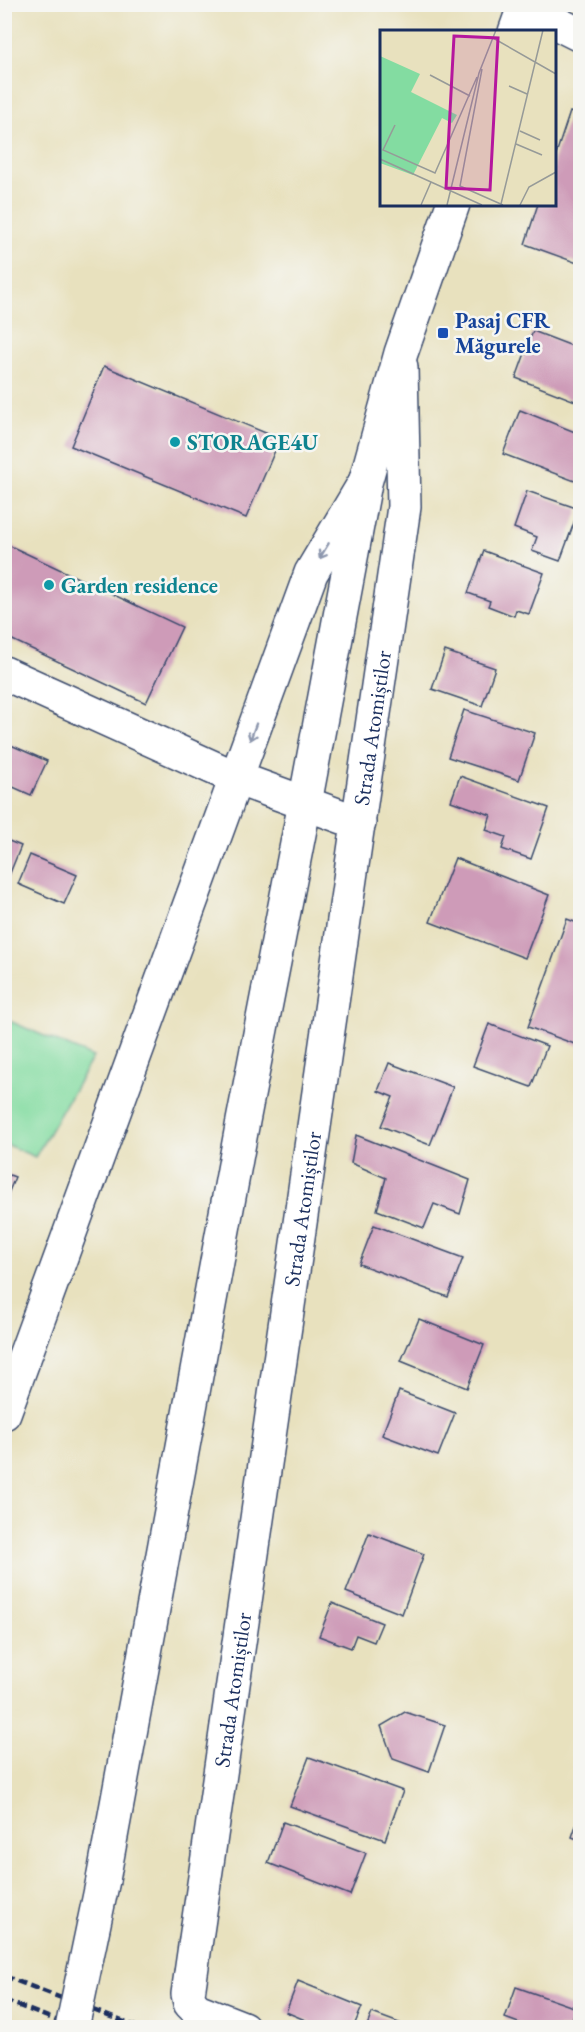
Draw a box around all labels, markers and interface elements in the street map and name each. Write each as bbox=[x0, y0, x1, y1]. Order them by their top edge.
inset map bbox=[380, 30, 555, 206]
place label: Pasaj CFR Măgurele bbox=[455, 306, 551, 360]
marker: Pasaj CFR Măgurele bbox=[436, 326, 450, 340]
place label: STORAGE4U bbox=[187, 428, 319, 457]
marker: STORAGE4U bbox=[168, 435, 182, 449]
one-way arrow bbox=[318, 542, 330, 559]
place label: Garden residence bbox=[61, 571, 218, 600]
marker: Garden residence bbox=[42, 578, 56, 592]
street label: Strada Atomiștilor bbox=[346, 648, 398, 807]
one-way arrow bbox=[246, 723, 257, 741]
street label: Strada Atomiștilor bbox=[276, 1129, 328, 1288]
street label: Strada Atomiștilor bbox=[207, 1610, 258, 1769]

